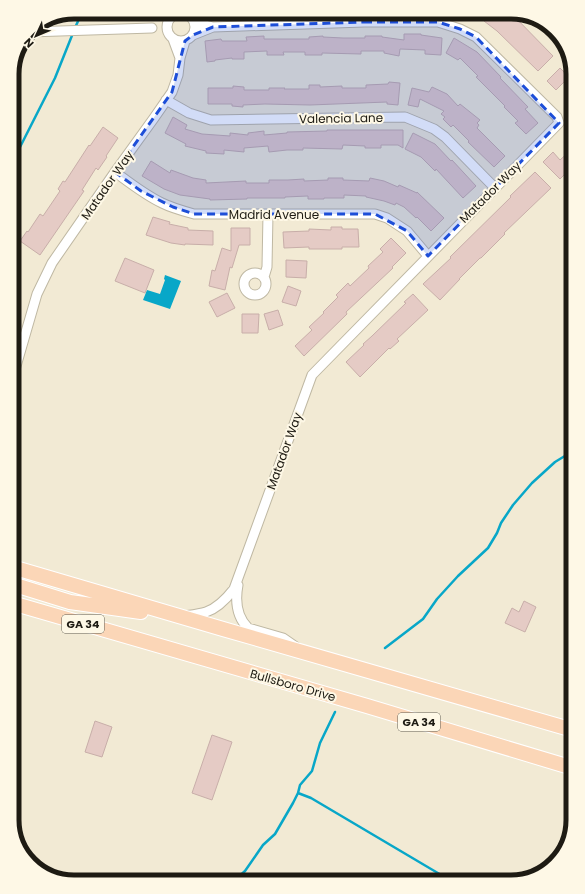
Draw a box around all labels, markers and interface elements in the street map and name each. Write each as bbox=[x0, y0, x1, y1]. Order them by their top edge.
north arrow bbox=[16, 16, 56, 56]
text: N bbox=[20, 34, 37, 51]
street label: Valencia Lane bbox=[299, 109, 383, 127]
street label: Matador Way bbox=[77, 147, 137, 223]
street label: Matador Way bbox=[455, 157, 525, 227]
street label: Madrid Avenue bbox=[229, 206, 319, 223]
street label: Matador Way bbox=[262, 410, 306, 492]
road number: GA 34 bbox=[62, 615, 104, 633]
street label: Bullsboro Drive bbox=[248, 665, 338, 705]
road number: GA 34 bbox=[398, 713, 440, 731]

